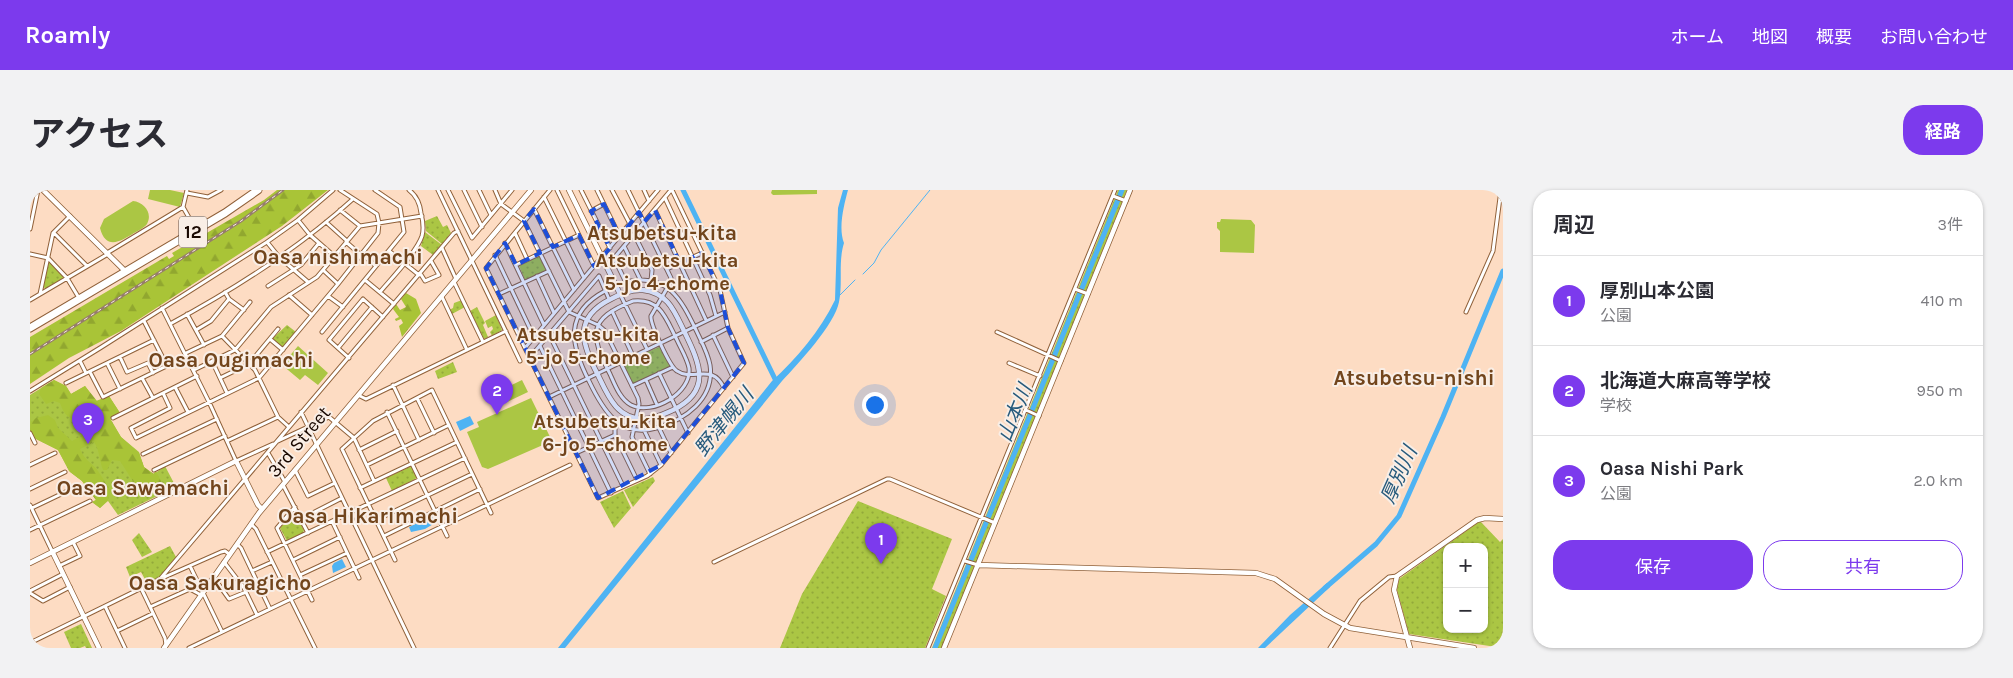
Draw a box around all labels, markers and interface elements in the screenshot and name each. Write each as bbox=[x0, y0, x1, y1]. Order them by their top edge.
text: Roamly bbox=[25, 21, 110, 49]
text: ホーム bbox=[1671, 26, 1724, 48]
text: 地図 bbox=[1752, 26, 1788, 48]
text: 概要 bbox=[1816, 26, 1852, 48]
text: お問い合わせ bbox=[1880, 26, 1988, 48]
button: 経路 bbox=[1903, 105, 1983, 155]
text: アクセス bbox=[30, 114, 168, 155]
text: 周辺 bbox=[1553, 213, 1595, 237]
text: 3件 bbox=[1938, 215, 1963, 234]
road number: 12 bbox=[179, 217, 207, 248]
district label: Atsubetsu-kita bbox=[587, 221, 737, 245]
district label: Oasa nishimachi bbox=[253, 245, 423, 269]
district label: Atsubetsu-kita 5-jo 4-chome bbox=[596, 249, 738, 295]
text: 厚別山本公園 bbox=[1600, 280, 1714, 302]
text: 1 bbox=[1566, 291, 1572, 310]
text: 410 m bbox=[1921, 291, 1963, 310]
text: 公園 bbox=[1600, 306, 1632, 325]
district label: Atsubetsu-kita 5-jo 5-chome bbox=[517, 323, 659, 369]
district label: Oasa Ougimachi bbox=[148, 348, 314, 372]
district label: Atsubetsu-nishi bbox=[1333, 366, 1495, 390]
text: 北海道大麻高等学校 bbox=[1600, 370, 1771, 392]
pin: 2 bbox=[481, 374, 513, 415]
water label: 山本川 bbox=[993, 379, 1038, 445]
text: 2 bbox=[1564, 381, 1574, 400]
text: 950 m bbox=[1916, 381, 1963, 400]
water label: 野津幌川 bbox=[690, 382, 759, 460]
your location bbox=[862, 392, 888, 418]
text: 学校 bbox=[1600, 396, 1632, 415]
street label: 3rd Street bbox=[263, 402, 335, 482]
pin: 3 bbox=[72, 403, 104, 444]
district label: Atsubetsu-kita 6-jo 5-chome bbox=[534, 410, 676, 456]
water label: 厚別川 bbox=[1376, 441, 1423, 507]
text: Oasa Nishi Park bbox=[1600, 458, 1744, 480]
text: 3 bbox=[1564, 471, 1574, 490]
text: 2.0 km bbox=[1914, 471, 1963, 490]
district label: Oasa Sawamachi bbox=[57, 476, 229, 500]
text: 公園 bbox=[1600, 484, 1632, 503]
district label: Oasa Hikarimachi bbox=[278, 504, 458, 528]
pin: 1 bbox=[865, 523, 897, 564]
button: 保存 bbox=[1553, 540, 1753, 590]
button: 共有 bbox=[1763, 540, 1963, 590]
map controls bbox=[1443, 543, 1488, 633]
button: + bbox=[1443, 543, 1488, 588]
district label: Oasa Sakuragicho bbox=[129, 571, 311, 595]
button: − bbox=[1443, 588, 1488, 633]

